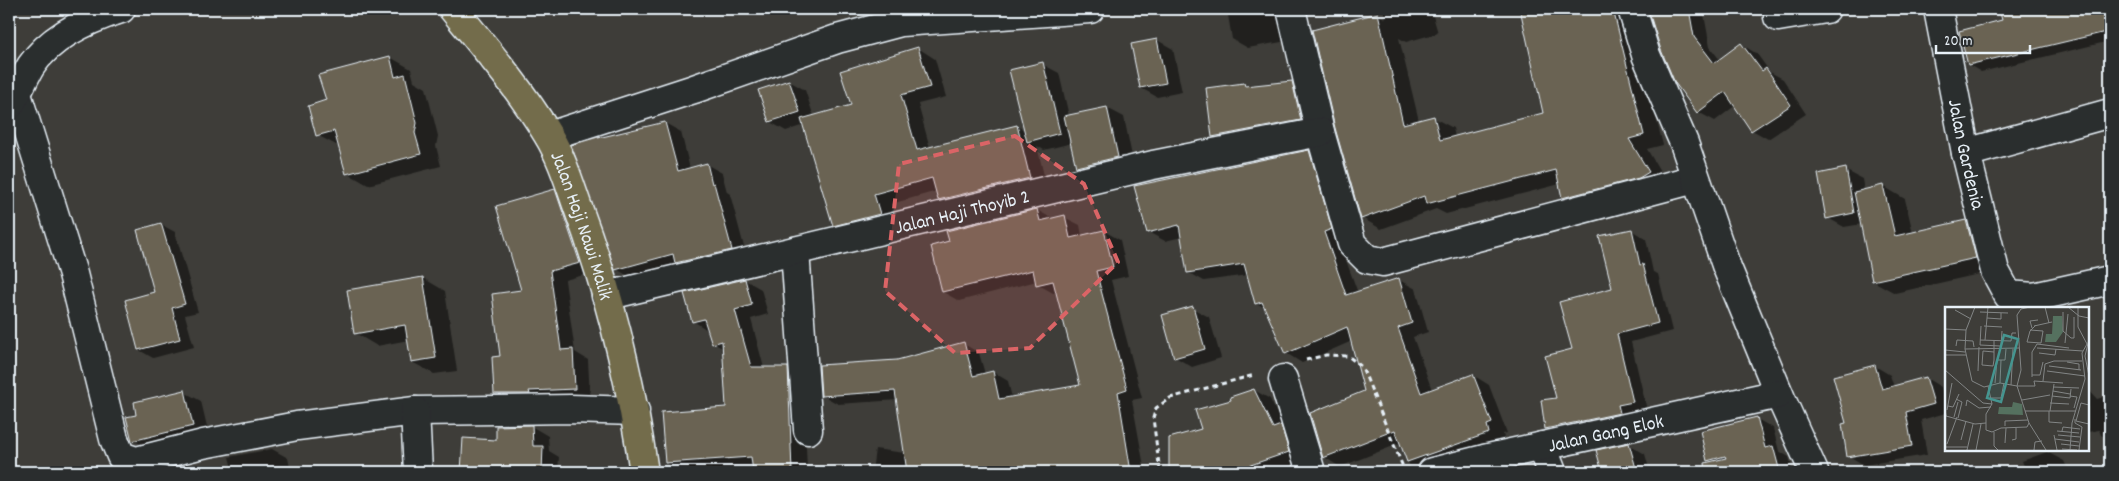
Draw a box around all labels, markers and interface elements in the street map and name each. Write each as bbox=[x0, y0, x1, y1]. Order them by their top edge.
scale bar bbox=[1936, 22, 2030, 54]
text: 20 m bbox=[1944, 31, 1972, 53]
street label: Jalan Gardenia bbox=[1939, 97, 1991, 213]
street label: Jalan Haji Nawi Malik bbox=[542, 147, 618, 304]
street label: Jalan Haji Thoyib 2 bbox=[892, 184, 1033, 243]
inset map bbox=[1945, 307, 2089, 451]
street label: Jalan Gang Elok bbox=[1546, 409, 1667, 462]

